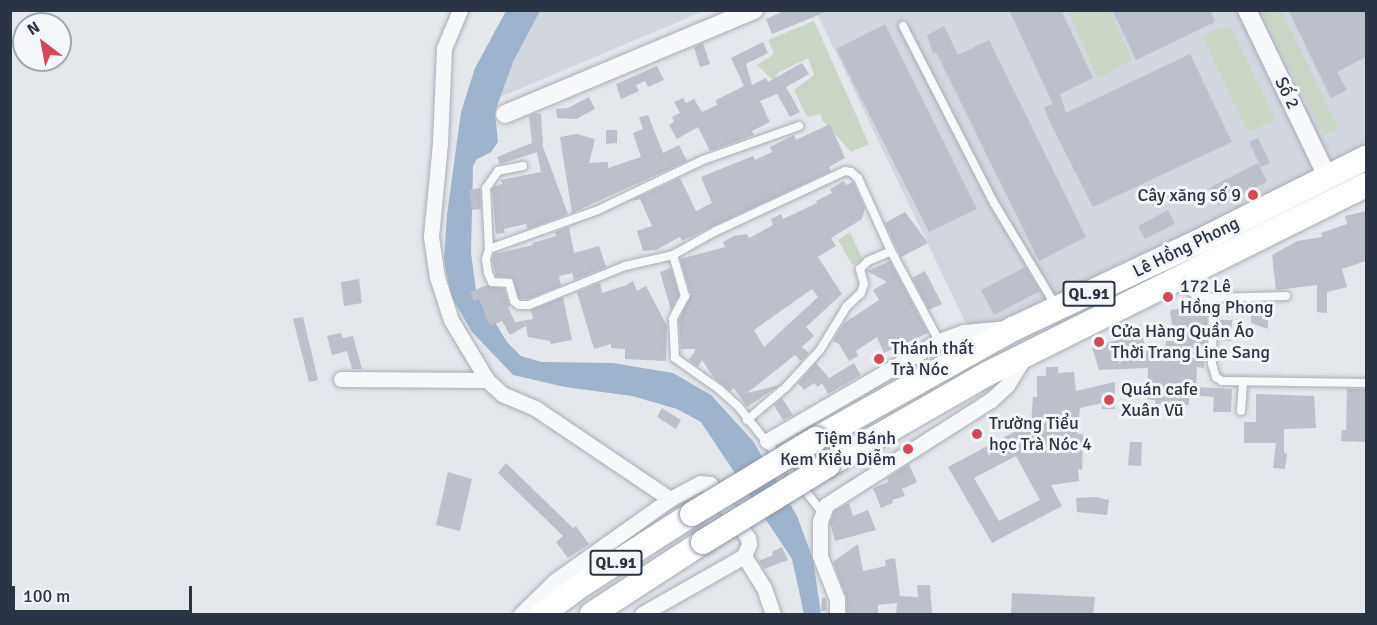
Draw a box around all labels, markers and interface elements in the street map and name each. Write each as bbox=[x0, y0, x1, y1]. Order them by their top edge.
north arrow bbox=[12, 12, 72, 72]
text: N bbox=[23, 17, 44, 40]
street label: Số 2 bbox=[1270, 73, 1304, 113]
place label: Cây xăng số 9 bbox=[1137, 184, 1241, 206]
marker: Cây xăng số 9 bbox=[1246, 188, 1260, 202]
street label: Lê Hồng Phong bbox=[1129, 212, 1243, 282]
place label: 172 Lê Hồng Phong bbox=[1180, 276, 1273, 318]
road number: QL.91 bbox=[1062, 281, 1116, 307]
marker: 172 Lê Hồng Phong bbox=[1161, 290, 1175, 304]
place label: Cửa Hàng Quần Áo Thời Trang Line Sang bbox=[1111, 321, 1270, 364]
marker: Cửa Hàng Quần Áo Thời Trang Line Sang bbox=[1092, 335, 1106, 349]
place label: Thánh thất Trà Nóc bbox=[891, 338, 974, 380]
marker: Thánh thất Trà Nóc bbox=[872, 352, 886, 366]
place label: Quán cafe Xuân Vũ bbox=[1121, 379, 1198, 422]
marker: Quán cafe Xuân Vũ bbox=[1102, 393, 1116, 407]
place label: Trường Tiểu học Trà Nóc 4 bbox=[989, 413, 1092, 456]
marker: Trường Tiểu học Trà Nóc 4 bbox=[970, 427, 984, 441]
place label: Tiệm Bánh Kem Kiều Diễm bbox=[780, 428, 896, 470]
marker: Tiệm Bánh Kem Kiều Diễm bbox=[901, 442, 915, 456]
road number: QL.91 bbox=[589, 550, 643, 576]
scale bar bbox=[15, 574, 195, 612]
text: 100 m bbox=[23, 585, 70, 607]

